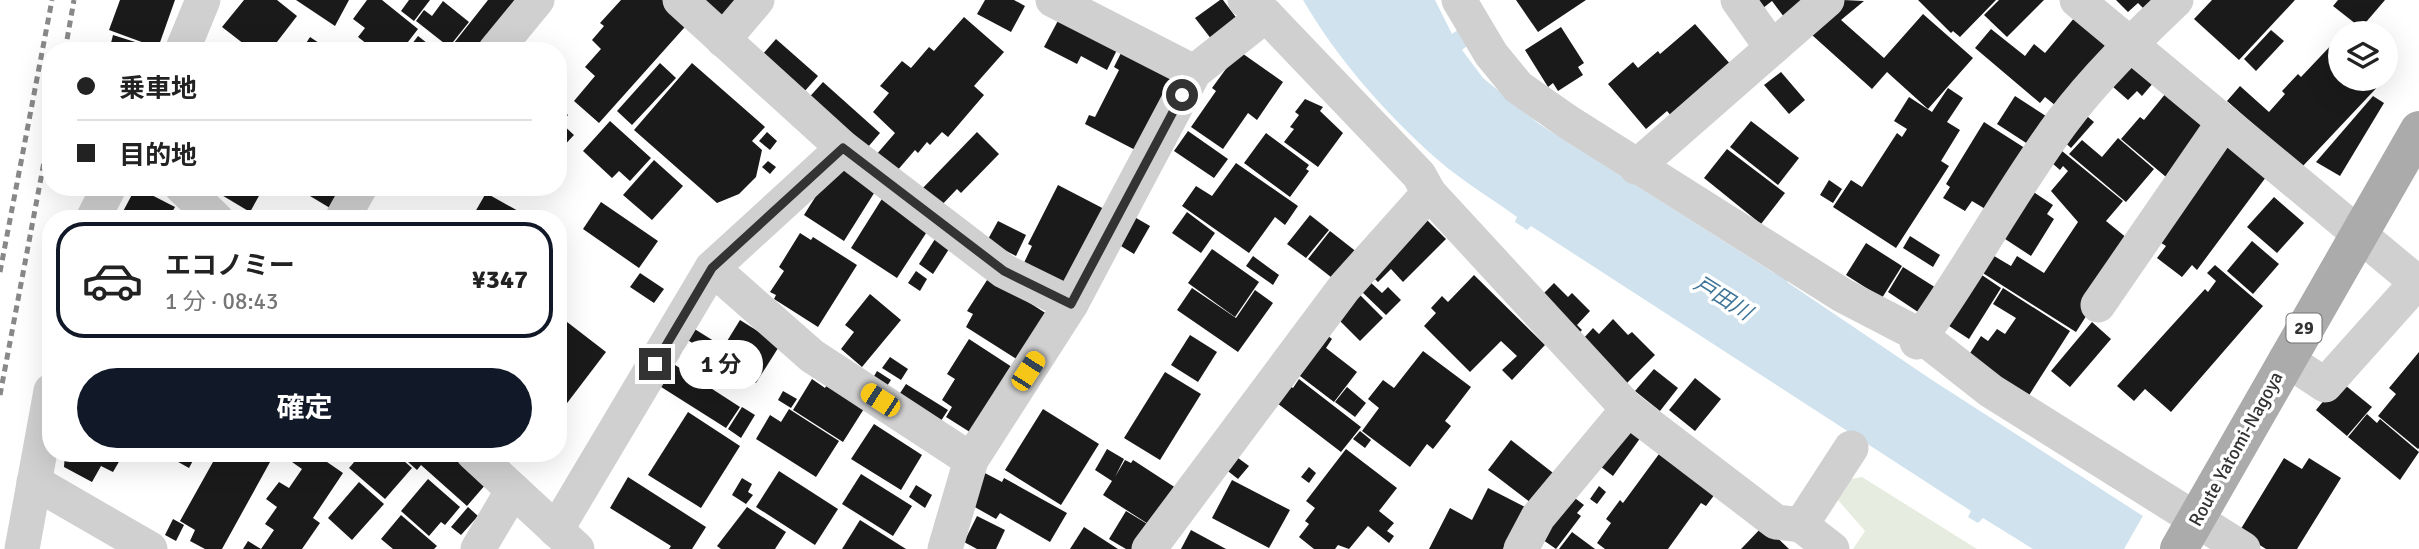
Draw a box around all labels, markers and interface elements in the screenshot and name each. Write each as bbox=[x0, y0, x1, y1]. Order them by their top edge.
map controls bbox=[2328, 21, 2398, 91]
button: layers bbox=[2328, 21, 2398, 91]
text: 乗車地 bbox=[119, 73, 197, 105]
route start bbox=[1166, 79, 1198, 111]
text: 目的地 bbox=[119, 140, 197, 172]
icon: car bbox=[81, 249, 144, 312]
text: エコノミー bbox=[165, 250, 295, 282]
text: ¥347 bbox=[472, 264, 528, 296]
water label: 戸田川 bbox=[1689, 270, 1758, 327]
text: 1 分 · 08:43 bbox=[165, 287, 278, 316]
road number: 29 bbox=[2286, 314, 2322, 342]
callout: 1 分 bbox=[680, 340, 764, 388]
route end bbox=[639, 348, 671, 380]
car bbox=[1008, 348, 1049, 394]
text: 1 分 bbox=[701, 350, 741, 379]
street label: Route Yatomi-Nagoya bbox=[2183, 367, 2289, 531]
button: 確定 bbox=[77, 368, 532, 448]
car bbox=[857, 380, 904, 420]

